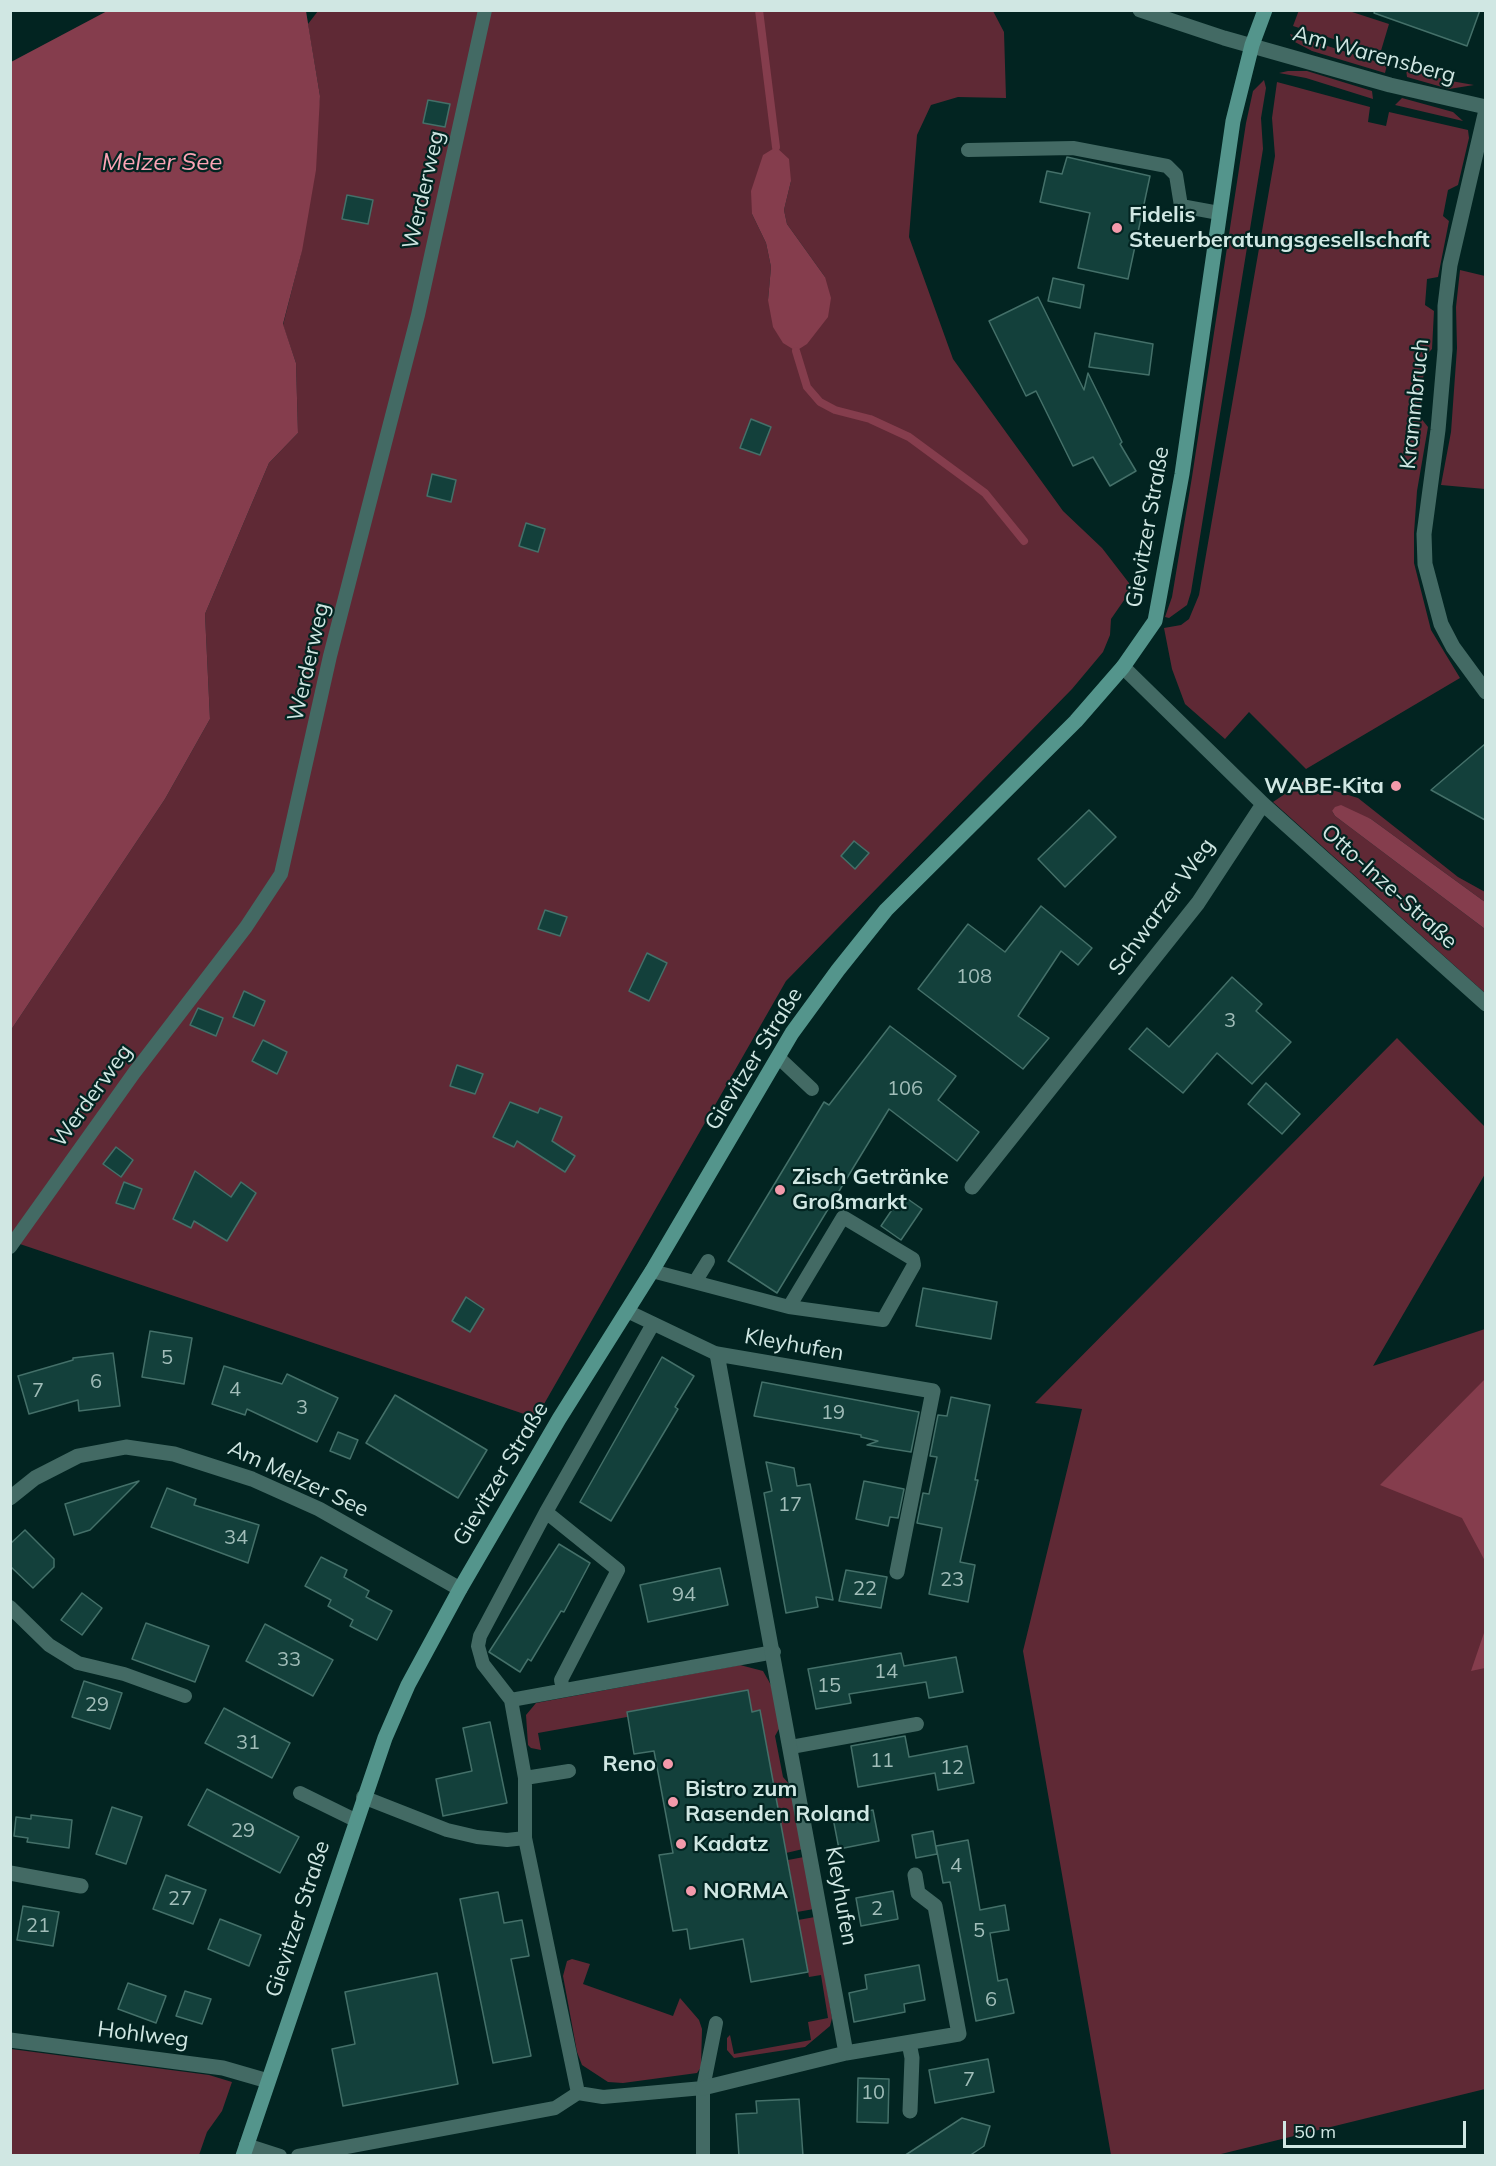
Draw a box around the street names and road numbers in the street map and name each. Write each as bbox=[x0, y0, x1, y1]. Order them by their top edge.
street label: Am Warensberg bbox=[1290, 21, 1458, 89]
street label: Werderweg bbox=[398, 128, 450, 252]
street label: Krammbruch bbox=[1395, 337, 1435, 471]
street label: Gievitzer Straße bbox=[1121, 444, 1175, 610]
street label: Werderweg bbox=[283, 600, 335, 724]
street label: Otto-Inze-Straße bbox=[1316, 819, 1462, 955]
street label: Schwarzer Weg bbox=[1103, 833, 1221, 981]
street label: Gievitzer Straße bbox=[700, 983, 808, 1135]
street label: Werderweg bbox=[46, 1039, 138, 1153]
street label: Kleyhufen bbox=[742, 1323, 846, 1367]
street label: Gievitzer Straße bbox=[448, 1397, 554, 1551]
street label: Am Melzer See bbox=[224, 1435, 372, 1523]
street label: Gievitzer Straße bbox=[260, 1837, 336, 2001]
street label: Kleyhufen bbox=[819, 1844, 863, 1948]
street label: Hohlweg bbox=[96, 2016, 190, 2054]

